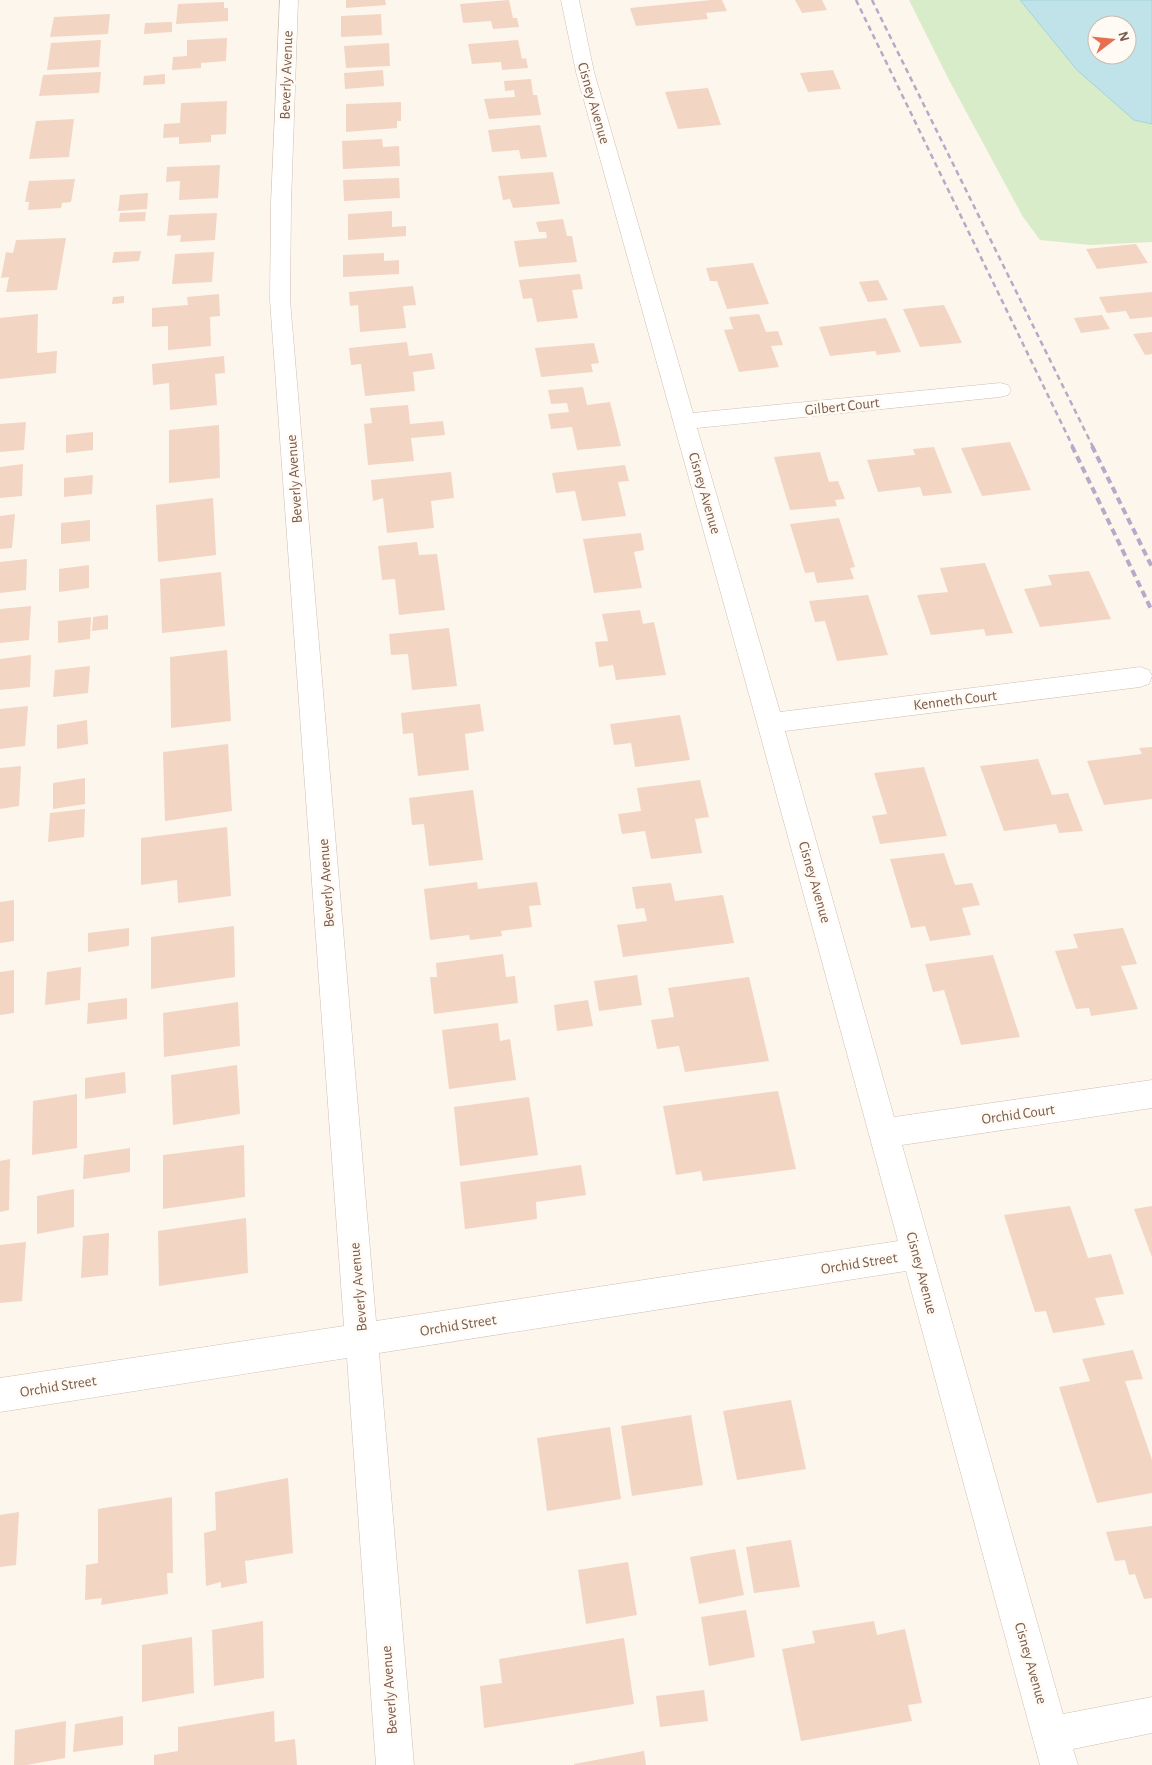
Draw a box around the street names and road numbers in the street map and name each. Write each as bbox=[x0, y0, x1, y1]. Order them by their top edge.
street label: Beverly Avenue bbox=[277, 30, 296, 120]
street label: Cisney Avenue bbox=[575, 61, 612, 146]
street label: Gilbert Court bbox=[804, 395, 880, 418]
street label: Beverly Avenue bbox=[284, 434, 305, 524]
street label: Cisney Avenue bbox=[686, 451, 723, 536]
street label: Kenneth Court bbox=[912, 688, 998, 713]
street label: Beverly Avenue bbox=[316, 838, 337, 928]
street label: Cisney Avenue bbox=[796, 840, 833, 925]
street label: Orchid Court bbox=[980, 1102, 1056, 1127]
street label: Cisney Avenue bbox=[903, 1230, 940, 1316]
street label: Beverly Avenue bbox=[347, 1242, 370, 1332]
street label: Orchid Street bbox=[820, 1250, 899, 1277]
street label: Orchid Street bbox=[419, 1312, 498, 1339]
street label: Orchid Street bbox=[19, 1373, 98, 1400]
street label: Cisney Avenue bbox=[1012, 1621, 1049, 1706]
street label: Beverly Avenue bbox=[379, 1645, 400, 1735]

